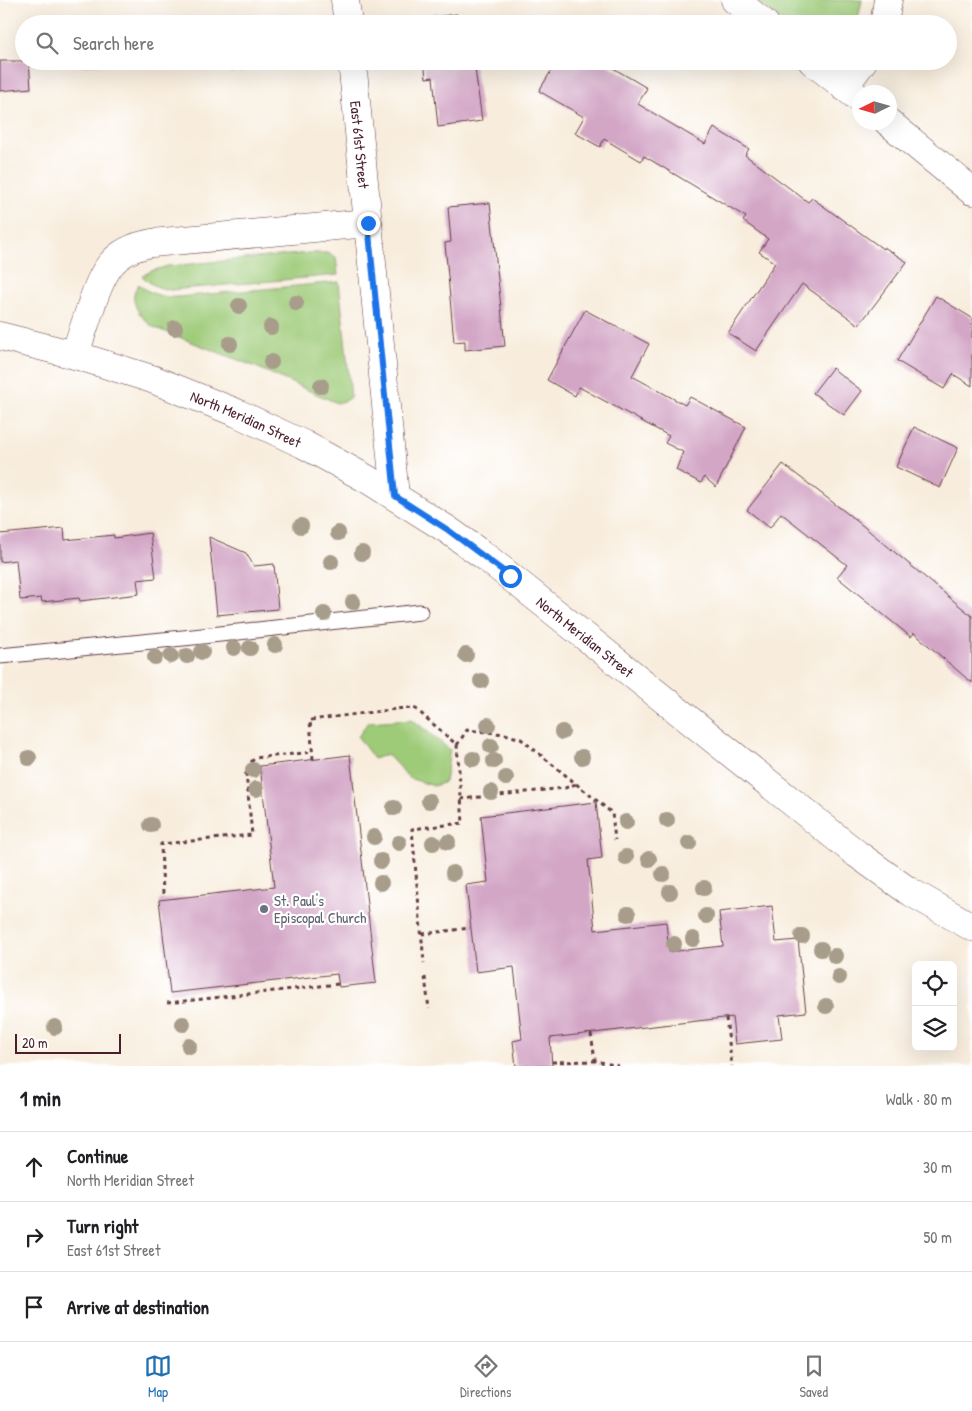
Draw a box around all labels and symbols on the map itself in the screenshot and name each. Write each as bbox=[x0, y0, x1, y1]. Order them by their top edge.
north arrow bbox=[852, 85, 897, 130]
street label: East 61st Street bbox=[345, 100, 375, 190]
route end bbox=[357, 212, 380, 235]
street label: North Meridian Street bbox=[187, 385, 306, 453]
route start bbox=[499, 565, 522, 588]
street label: North Meridian Street bbox=[532, 591, 639, 683]
place label: St. Paul's Episcopal Church bbox=[274, 890, 366, 928]
marker: St. Paul's Episcopal Church bbox=[258, 903, 270, 915]
scale bar bbox=[15, 1031, 121, 1054]

